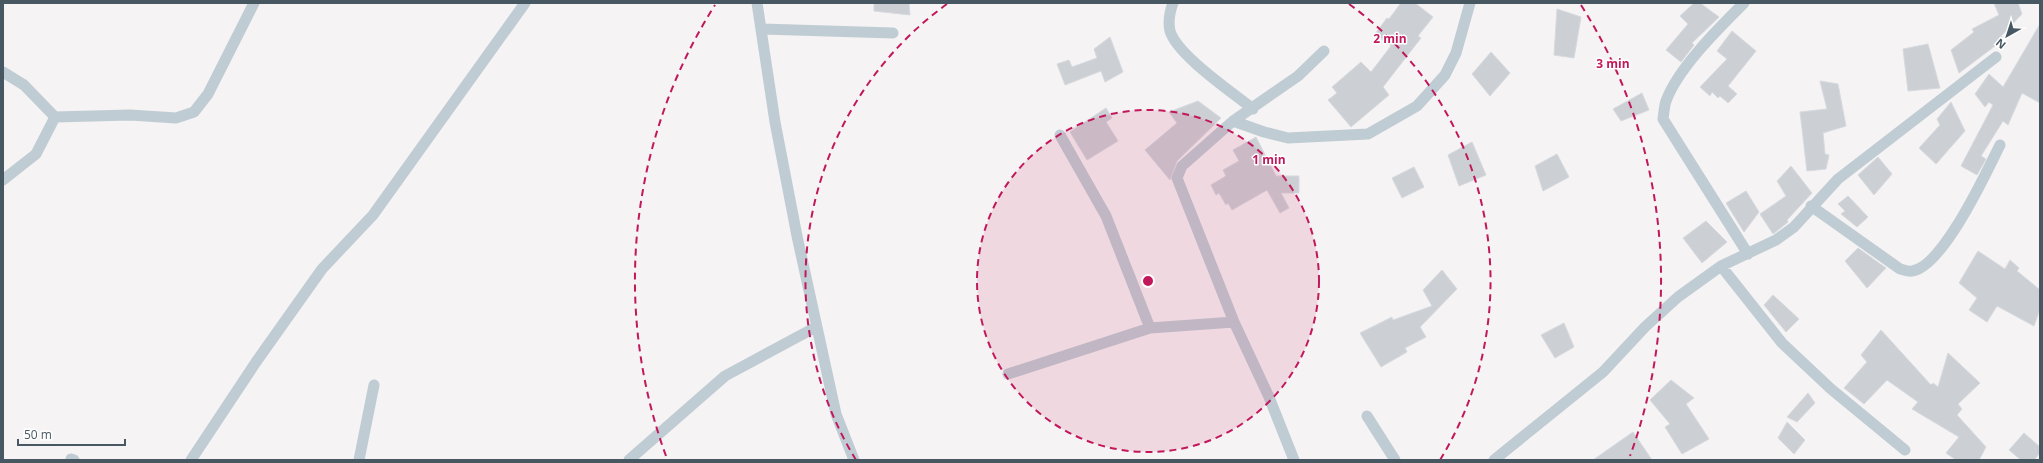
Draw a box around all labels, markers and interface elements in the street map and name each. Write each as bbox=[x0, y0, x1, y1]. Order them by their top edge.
north arrow bbox=[1987, 16, 2027, 56]
text: 2 min bbox=[1373, 30, 1407, 47]
text: N bbox=[1992, 36, 2009, 53]
text: 3 min bbox=[1596, 55, 1630, 72]
text: 1 min bbox=[1252, 151, 1286, 168]
centre of rings bbox=[1141, 274, 1155, 288]
scale bar bbox=[18, 421, 125, 447]
text: 50 m bbox=[24, 426, 52, 443]

